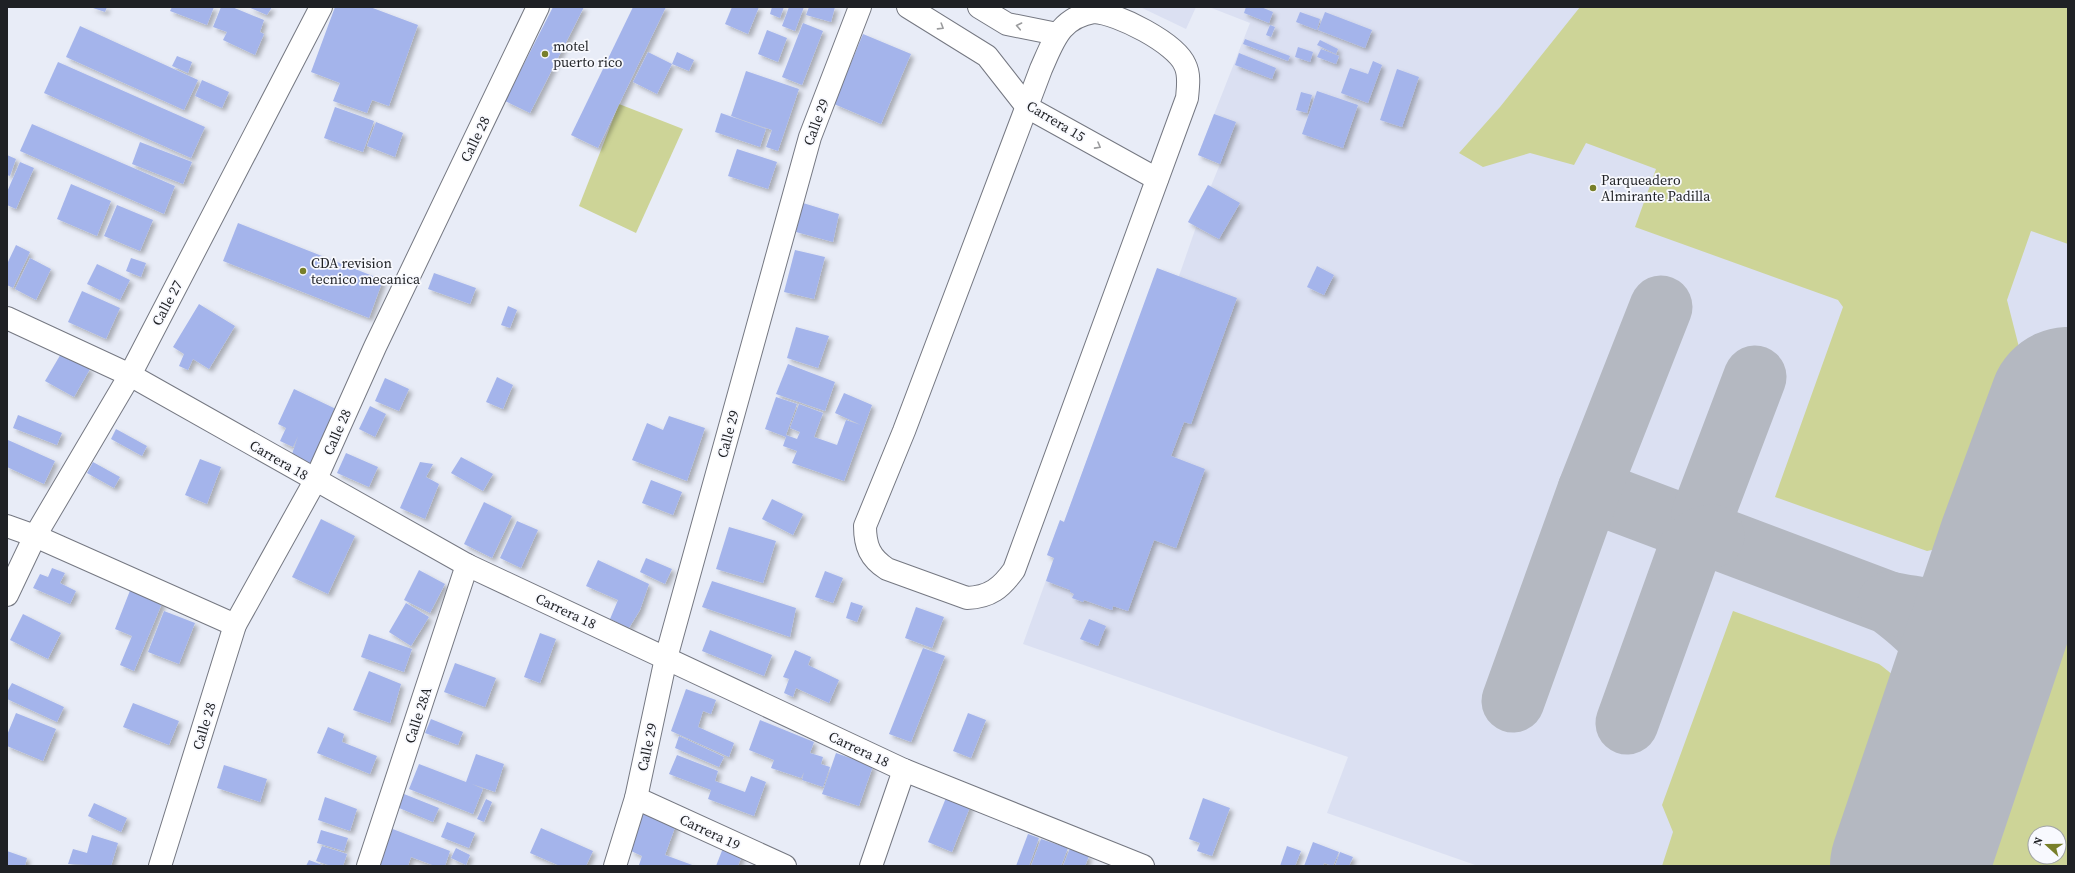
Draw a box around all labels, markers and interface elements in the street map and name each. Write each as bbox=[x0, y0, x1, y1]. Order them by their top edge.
one-way arrow bbox=[937, 23, 944, 30]
one-way arrow bbox=[1015, 23, 1022, 31]
place label: motel puerto rico bbox=[553, 36, 623, 72]
marker: motel puerto rico bbox=[540, 49, 550, 59]
street label: Calle 29 bbox=[798, 96, 834, 148]
street label: Carrera 15 bbox=[1023, 96, 1089, 146]
street label: Calle 28 bbox=[455, 113, 495, 165]
one-way arrow bbox=[1094, 142, 1101, 149]
place label: Parqueadero Almirante Padilla bbox=[1601, 170, 1711, 206]
marker: Parqueadero Almirante Padilla bbox=[1588, 183, 1598, 193]
place label: CDA revision tecnico mecanica bbox=[311, 253, 421, 289]
marker: CDA revision tecnico mecanica bbox=[298, 266, 308, 276]
street label: Calle 27 bbox=[147, 277, 187, 329]
street label: Calle 28 bbox=[318, 406, 356, 458]
street label: Calle 29 bbox=[712, 408, 744, 460]
street label: Carrera 18 bbox=[246, 435, 312, 485]
street label: Carrera 18 bbox=[532, 588, 600, 634]
street label: Calle 28A bbox=[400, 684, 437, 746]
street label: Calle 28 bbox=[187, 700, 221, 752]
street label: Calle 29 bbox=[632, 721, 662, 773]
street label: Carrera 18 bbox=[825, 726, 893, 772]
street label: Carrera 19 bbox=[676, 809, 744, 855]
north arrow bbox=[2027, 825, 2067, 865]
text: N bbox=[2030, 835, 2047, 848]

